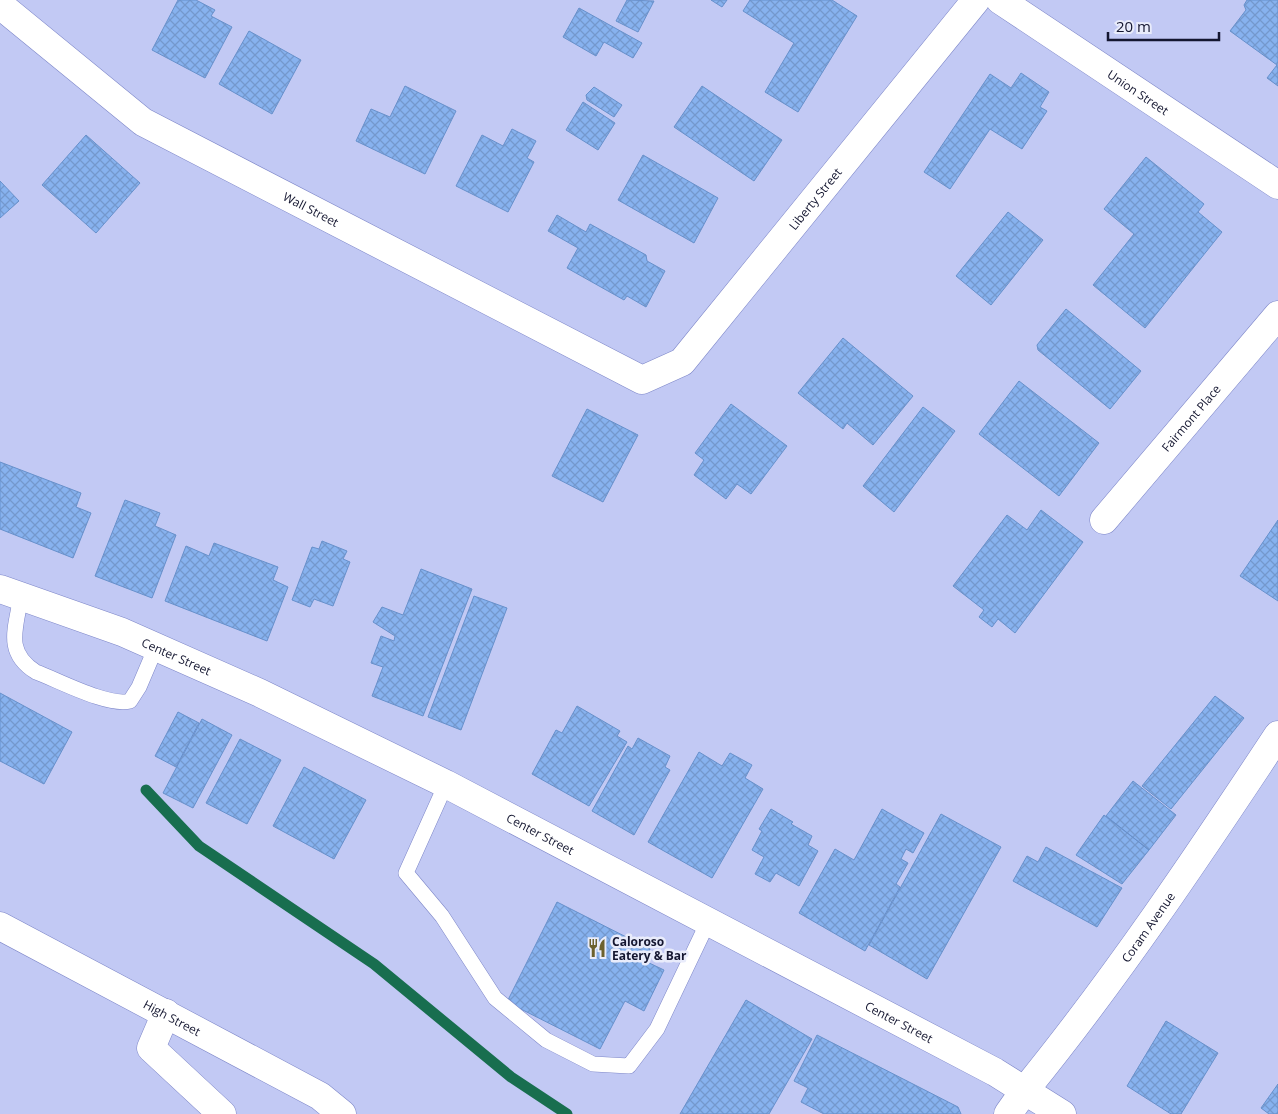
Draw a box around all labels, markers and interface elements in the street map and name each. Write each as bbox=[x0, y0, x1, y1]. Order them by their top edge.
scale bar bbox=[1108, 10, 1219, 42]
text: 20 m bbox=[1116, 16, 1151, 36]
street label: Union Street bbox=[1104, 65, 1172, 119]
street label: Liberty Street bbox=[784, 164, 845, 233]
street label: Wall Street bbox=[280, 187, 342, 230]
street label: Fairmont Place bbox=[1157, 380, 1224, 455]
street label: Center Street bbox=[139, 633, 214, 679]
street label: Center Street bbox=[504, 809, 577, 858]
street label: Coram Avenue bbox=[1117, 888, 1179, 966]
place label: Caloroso Eatery & Bar bbox=[612, 933, 687, 964]
restaurant icon: Caloroso Eatery & Bar bbox=[586, 937, 608, 959]
street label: High Street bbox=[141, 995, 204, 1040]
street label: Center Street bbox=[862, 997, 936, 1046]

